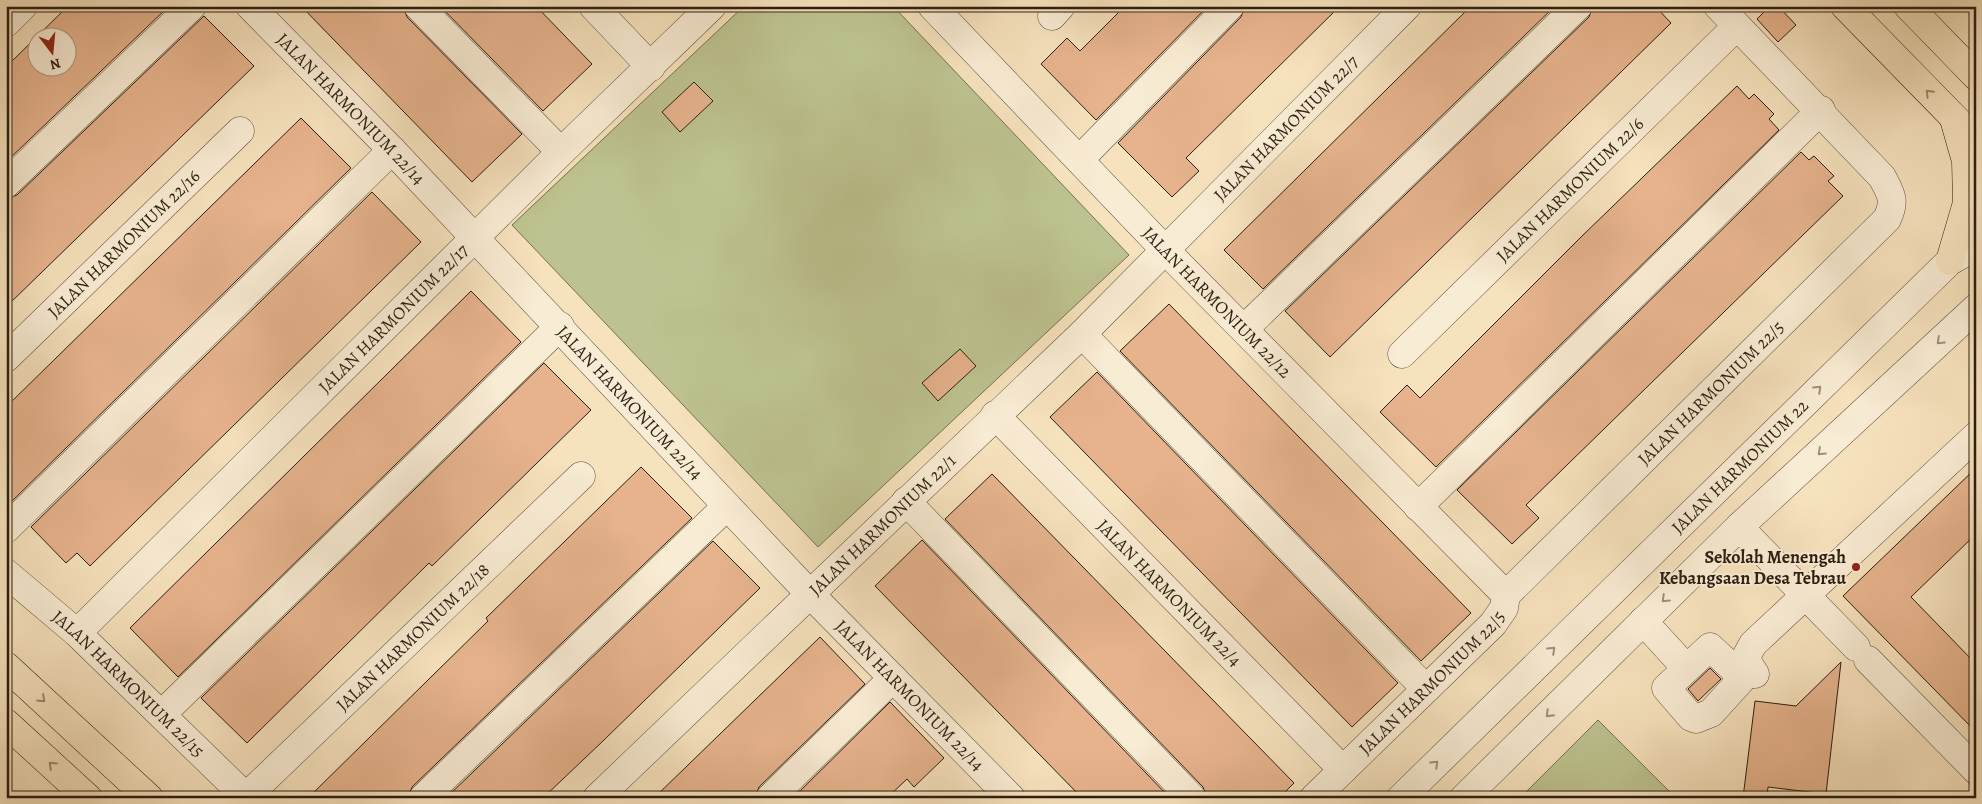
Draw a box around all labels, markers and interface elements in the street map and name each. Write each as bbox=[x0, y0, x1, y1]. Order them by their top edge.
north arrow bbox=[28, 28, 78, 78]
street label: JALAN HARMONIUM 22/14 bbox=[271, 28, 430, 190]
street label: JALAN HARMONIUM 22/7 bbox=[1208, 50, 1364, 206]
text: N bbox=[48, 53, 63, 75]
one-way arrow bbox=[1926, 89, 1935, 98]
street label: JALAN HARMONIUM 22/6 bbox=[1491, 112, 1649, 267]
street label: JALAN HARMONIUM 22/16 bbox=[42, 164, 205, 323]
street label: JALAN HARMONIUM 22/12 bbox=[1137, 221, 1297, 384]
street label: JALAN HARMONIUM 22/17 bbox=[313, 238, 474, 399]
street label: JALAN HARMONIUM 22/5 bbox=[1634, 316, 1788, 470]
street label: JALAN HARMONIUM 22/14 bbox=[551, 320, 708, 485]
one-way arrow bbox=[1937, 335, 1946, 344]
one-way arrow bbox=[1812, 386, 1821, 395]
street label: JALAN HARMONIUM 22 bbox=[1666, 395, 1812, 537]
one-way arrow bbox=[1818, 446, 1827, 455]
street label: JALAN HARMONIUM 22/1 bbox=[804, 449, 961, 601]
street label: JALAN HARMONIUM 22/4 bbox=[1092, 514, 1247, 672]
place label: Sekolah Menengah Kebangsaan Desa Tebrau bbox=[1659, 545, 1846, 590]
street label: JALAN HARMONIUM 22/18 bbox=[331, 558, 495, 716]
marker: Sekolah Menengah Kebangsaan Desa Tebrau bbox=[1850, 561, 1862, 573]
one-way arrow bbox=[1662, 594, 1671, 603]
street label: JALAN HARMONIUM 22/15 bbox=[47, 605, 210, 762]
street label: JALAN HARMONIUM 22/5 bbox=[1353, 606, 1511, 760]
street label: JALAN HARMONIUM 22/14 bbox=[830, 614, 990, 776]
one-way arrow bbox=[1546, 647, 1555, 656]
one-way arrow bbox=[36, 693, 45, 702]
one-way arrow bbox=[1546, 708, 1555, 717]
one-way arrow bbox=[1430, 761, 1439, 770]
one-way arrow bbox=[48, 762, 57, 771]

